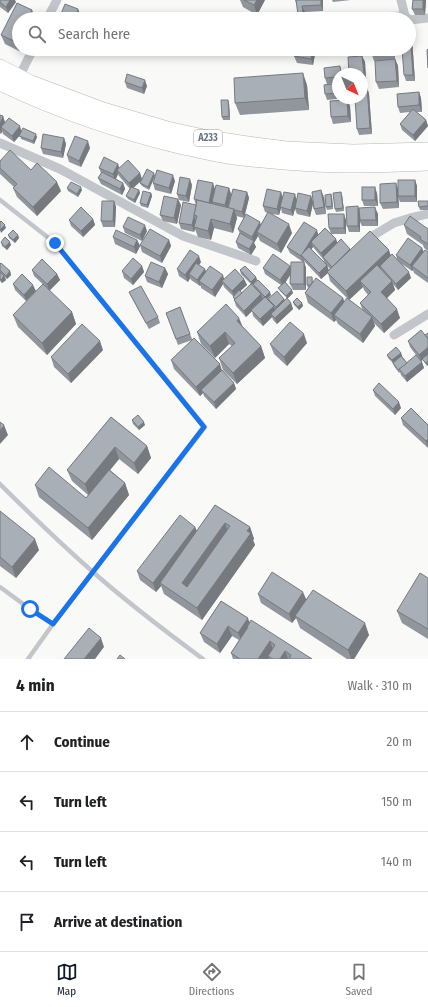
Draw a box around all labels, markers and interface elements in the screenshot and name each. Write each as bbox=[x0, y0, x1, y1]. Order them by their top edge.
search box bbox=[12, 12, 416, 56]
icon: search bbox=[26, 23, 48, 45]
text: Search here bbox=[58, 25, 130, 43]
north arrow bbox=[332, 68, 368, 104]
road number: A233 bbox=[194, 130, 222, 146]
route end bbox=[46, 234, 64, 252]
route start bbox=[21, 600, 39, 618]
text: 4 min bbox=[16, 675, 55, 696]
text: Walk · 310 m bbox=[348, 678, 412, 693]
icon: ahead bbox=[16, 731, 38, 753]
text: Continue bbox=[54, 733, 110, 751]
text: 20 m bbox=[386, 734, 412, 749]
icon: left bbox=[16, 791, 38, 813]
text: Turn left bbox=[54, 793, 107, 811]
text: 150 m bbox=[381, 794, 412, 809]
icon: left bbox=[16, 851, 38, 873]
text: Turn left bbox=[54, 853, 107, 871]
text: 140 m bbox=[381, 854, 412, 869]
icon: arrive bbox=[16, 911, 38, 933]
text: Arrive at destination bbox=[54, 913, 182, 931]
tab: Map bbox=[56, 961, 78, 998]
tab: Directions bbox=[189, 961, 234, 998]
tab: Saved bbox=[346, 961, 372, 998]

